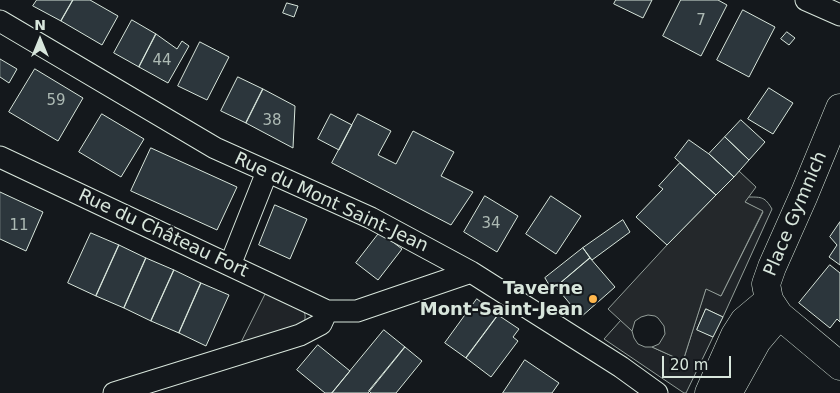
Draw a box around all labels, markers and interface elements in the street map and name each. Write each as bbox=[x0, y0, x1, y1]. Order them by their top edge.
house number: 7 bbox=[696, 12, 706, 30]
north arrow bbox=[15, 15, 65, 65]
text: N bbox=[34, 17, 46, 33]
house number: 44 bbox=[152, 52, 172, 70]
house number: 59 bbox=[46, 92, 66, 110]
house number: 38 bbox=[262, 112, 282, 130]
street label: Place Gymnich bbox=[760, 148, 832, 280]
street label: Rue du Mont Saint-Jean bbox=[231, 149, 431, 257]
street label: Rue du Château Fort bbox=[75, 185, 251, 283]
house number: 34 bbox=[481, 215, 501, 233]
house number: 11 bbox=[9, 217, 29, 235]
place label: Taverne Mont-Saint-Jean bbox=[420, 278, 583, 320]
marker: Taverne Mont-Saint-Jean bbox=[587, 293, 599, 305]
scale bar bbox=[665, 346, 734, 378]
text: 20 m bbox=[670, 356, 708, 374]

